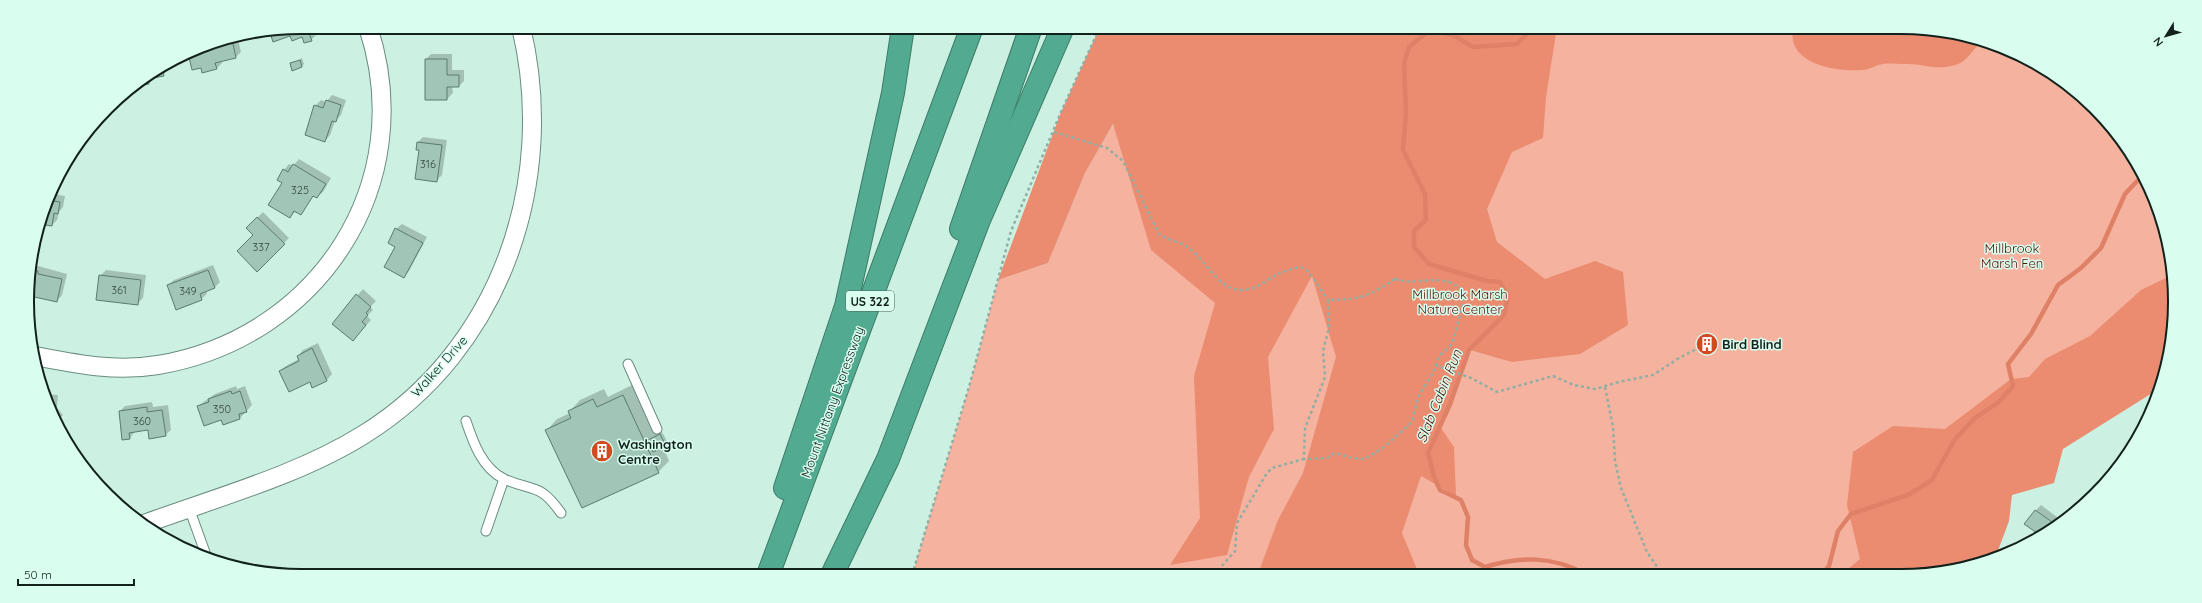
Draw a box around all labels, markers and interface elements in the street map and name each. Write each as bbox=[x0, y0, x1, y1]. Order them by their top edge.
north arrow bbox=[2146, 16, 2186, 56]
text: N bbox=[2150, 35, 2166, 49]
house number: 316 bbox=[420, 157, 436, 171]
house number: 325 bbox=[291, 183, 309, 197]
house number: 337 bbox=[252, 240, 270, 254]
park label: Millbrook Marsh Fen bbox=[1981, 240, 2043, 271]
house number: 361 bbox=[111, 283, 127, 297]
house number: 349 bbox=[179, 284, 197, 298]
park label: Millbrook Marsh Nature Center bbox=[1412, 286, 1508, 317]
road number: US 322 bbox=[846, 291, 894, 311]
street label: Mount Nittany Expressway bbox=[797, 324, 867, 480]
building icon: Bird Blind bbox=[1694, 331, 1720, 357]
street label: Walker Drive bbox=[407, 332, 471, 400]
place label: Bird Blind bbox=[1722, 336, 1782, 352]
water label: Slab Cabin Run bbox=[1412, 346, 1466, 445]
house number: 350 bbox=[213, 402, 231, 416]
house number: 360 bbox=[133, 414, 151, 428]
place label: Washington Centre bbox=[618, 436, 692, 467]
building icon: Washington Centre bbox=[589, 438, 615, 464]
scale bar bbox=[18, 561, 134, 587]
text: 50 m bbox=[24, 567, 52, 582]

